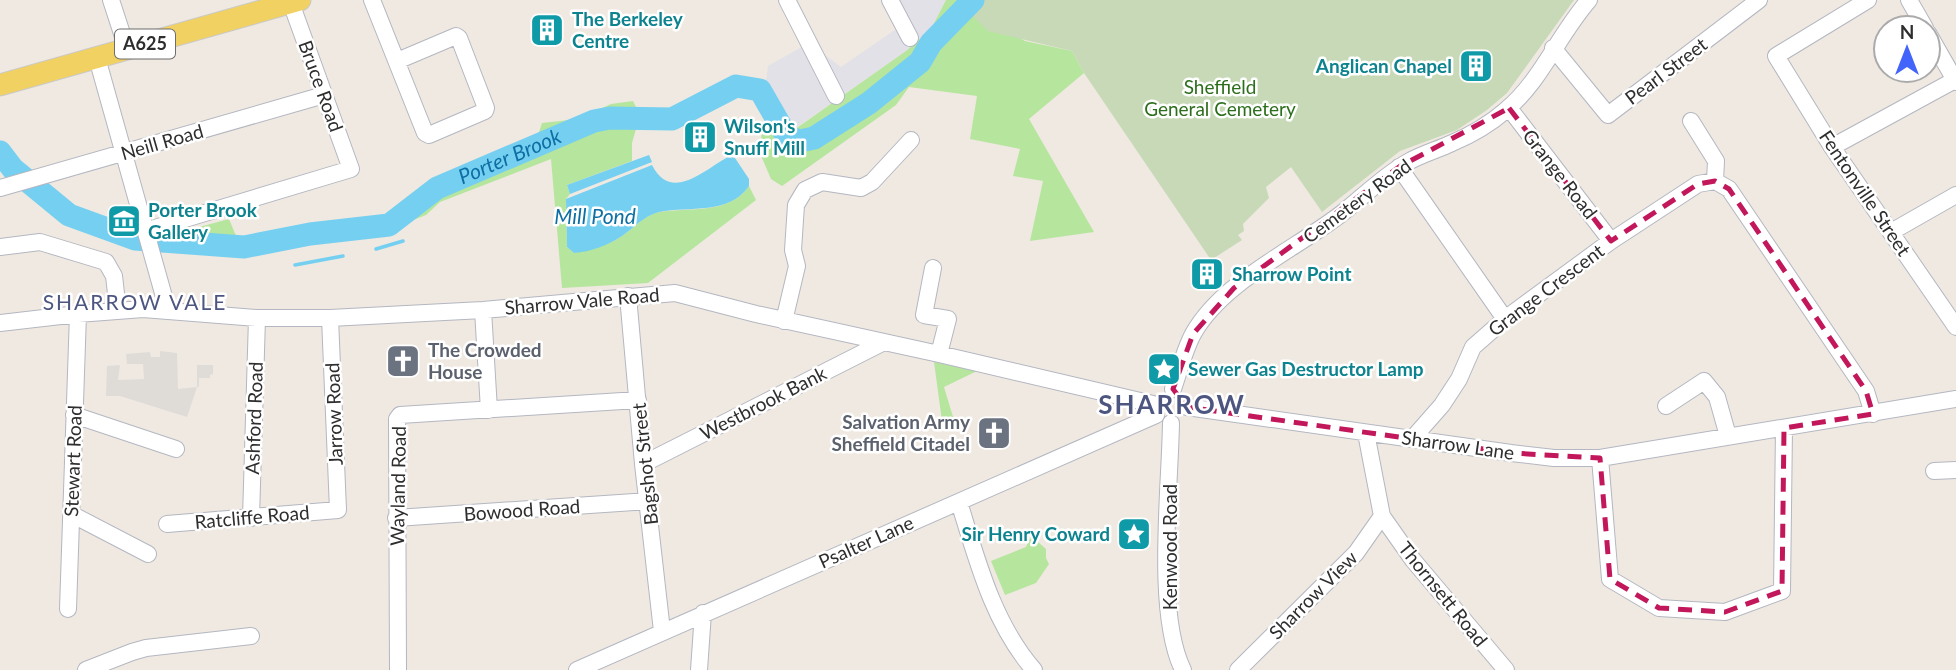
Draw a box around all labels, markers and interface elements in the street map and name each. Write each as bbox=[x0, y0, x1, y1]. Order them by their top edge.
place label: The Berkeley Centre bbox=[572, 7, 684, 52]
building icon: The Berkeley Centre bbox=[528, 11, 566, 49]
north arrow bbox=[1872, 14, 1942, 84]
text: N bbox=[1900, 20, 1914, 43]
road number: A625 bbox=[115, 29, 175, 58]
street label: Pearl Street bbox=[1620, 32, 1711, 109]
street label: Bruce Road bbox=[294, 37, 349, 135]
building icon: Anglican Chapel bbox=[1457, 47, 1495, 85]
place label: Anglican Chapel bbox=[1315, 54, 1452, 77]
park label: Sheffield General Cemetery bbox=[1144, 75, 1296, 120]
place label: Wilson's Snuff Mill bbox=[724, 114, 805, 159]
building icon: Wilson's Snuff Mill bbox=[681, 118, 719, 156]
street label: Neill Road bbox=[118, 119, 206, 164]
water label: Porter Brook bbox=[454, 122, 565, 188]
street label: Grange Road bbox=[1518, 124, 1602, 223]
street label: Fentonville Street bbox=[1815, 126, 1916, 260]
street label: Cemetery Road bbox=[1298, 154, 1415, 248]
place label: Porter Brook Gallery bbox=[148, 198, 258, 243]
museum icon: Porter Brook Gallery bbox=[105, 202, 143, 240]
water label: Mill Pond bbox=[554, 203, 636, 228]
street label: Grange Crescent bbox=[1483, 239, 1608, 341]
building icon: Sharrow Point bbox=[1188, 255, 1226, 293]
place label: Sharrow Point bbox=[1232, 262, 1351, 285]
street label: Sharrow Vale Road bbox=[504, 282, 660, 319]
district label: SHARROW VALE bbox=[43, 289, 227, 314]
place label: The Crowded House bbox=[428, 338, 542, 383]
church icon: The Crowded House bbox=[384, 342, 422, 380]
place icon: Sewer Gas Destructor Lamp bbox=[1145, 350, 1183, 388]
place label: Sewer Gas Destructor Lamp bbox=[1188, 357, 1424, 380]
street label: Ashford Road bbox=[240, 361, 267, 475]
street label: Westbrook Bank bbox=[696, 361, 830, 444]
street label: Jarrow Road bbox=[320, 362, 347, 466]
district label: SHARROW bbox=[1098, 388, 1246, 420]
street label: Bagshot Street bbox=[627, 402, 662, 526]
street label: Stewart Road bbox=[59, 405, 86, 517]
place label: Salvation Army Sheffield Citadel bbox=[831, 410, 971, 455]
church icon: Salvation Army Sheffield Citadel bbox=[975, 414, 1013, 452]
street label: Sharrow Lane bbox=[1400, 425, 1516, 464]
street label: Wayland Road bbox=[385, 426, 410, 546]
street label: Kenwood Road bbox=[1158, 484, 1181, 610]
street label: Bowood Road bbox=[463, 494, 581, 525]
street label: Ratcliffe Road bbox=[194, 500, 310, 533]
street label: Psalter Lane bbox=[815, 510, 917, 573]
place icon: Sir Henry Coward bbox=[1115, 515, 1153, 553]
place label: Sir Henry Coward bbox=[962, 522, 1110, 545]
street label: Thornsett Road bbox=[1394, 537, 1493, 651]
street label: Sharrow View bbox=[1264, 546, 1362, 644]

